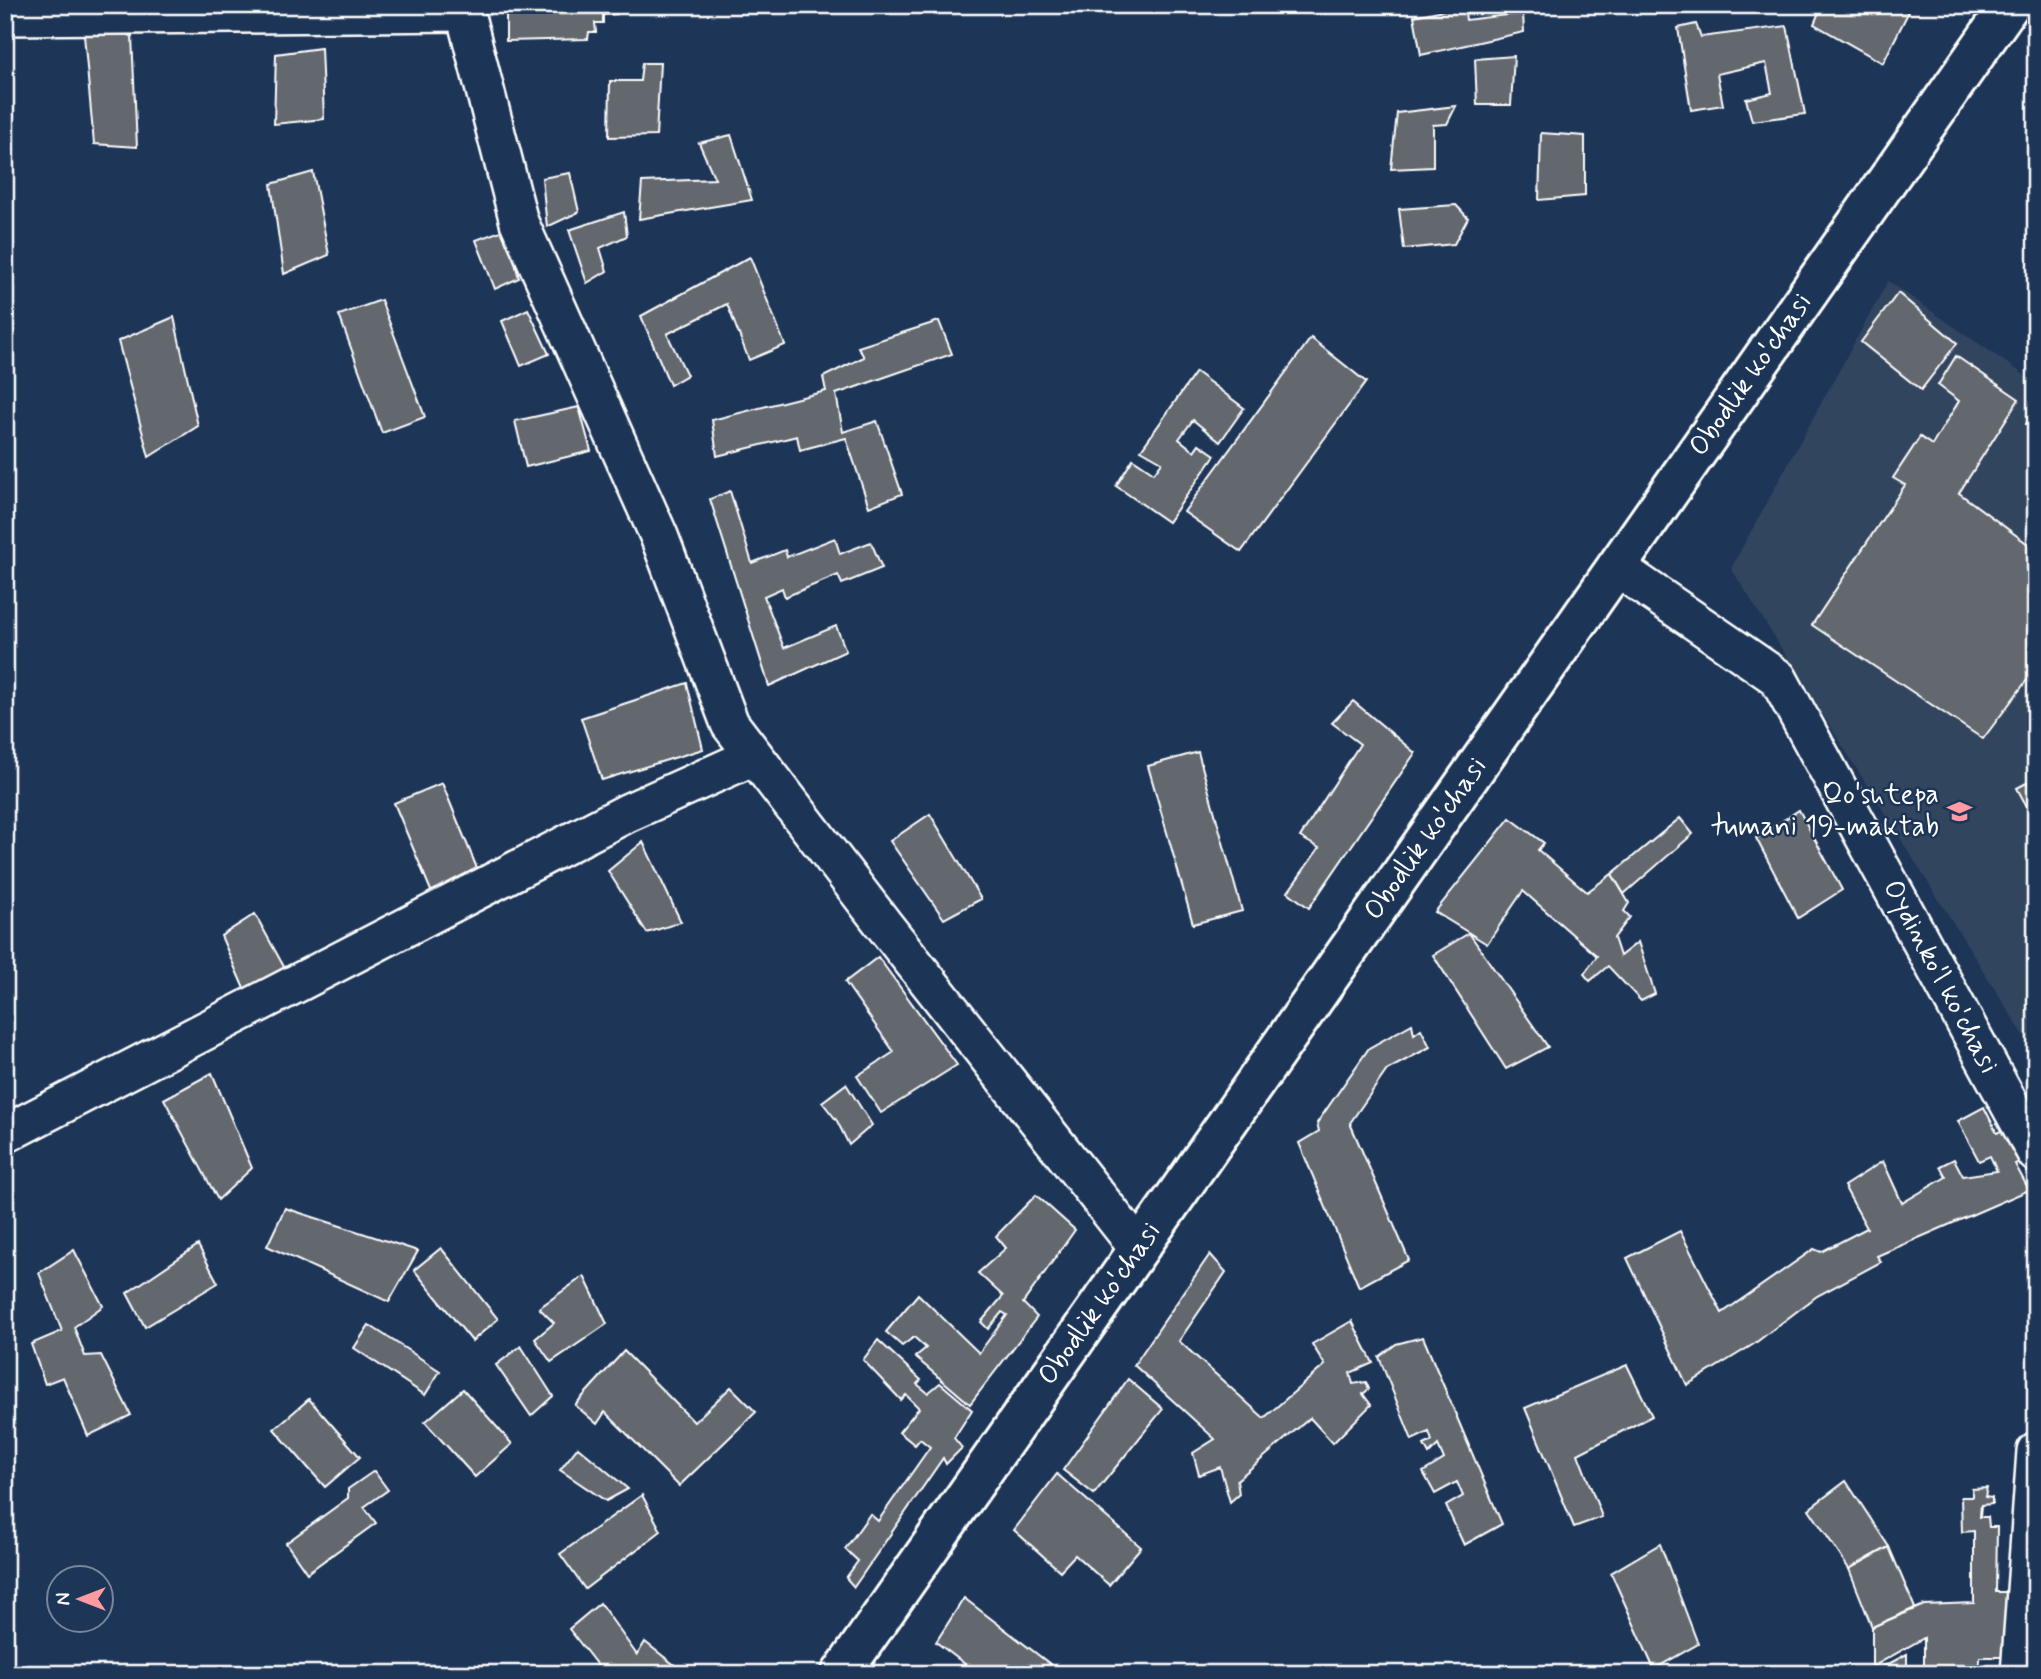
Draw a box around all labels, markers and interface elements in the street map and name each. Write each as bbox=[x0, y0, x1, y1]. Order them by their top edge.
street label: Obodlik ko'chasi bbox=[1681, 286, 1821, 464]
street label: Obodlik ko'chasi bbox=[1356, 750, 1496, 928]
place label: Qo'shtepa tumani 19-maktab bbox=[1710, 777, 1939, 846]
school or university icon: Qo'shtepa tumani 19-maktab bbox=[1945, 797, 1973, 825]
street label: Oydinko'l ko'chasi bbox=[1873, 874, 2007, 1080]
street label: Obodlik ko'chasi bbox=[1030, 1215, 1170, 1393]
north arrow bbox=[46, 1564, 116, 1634]
text: N bbox=[52, 1593, 77, 1605]

